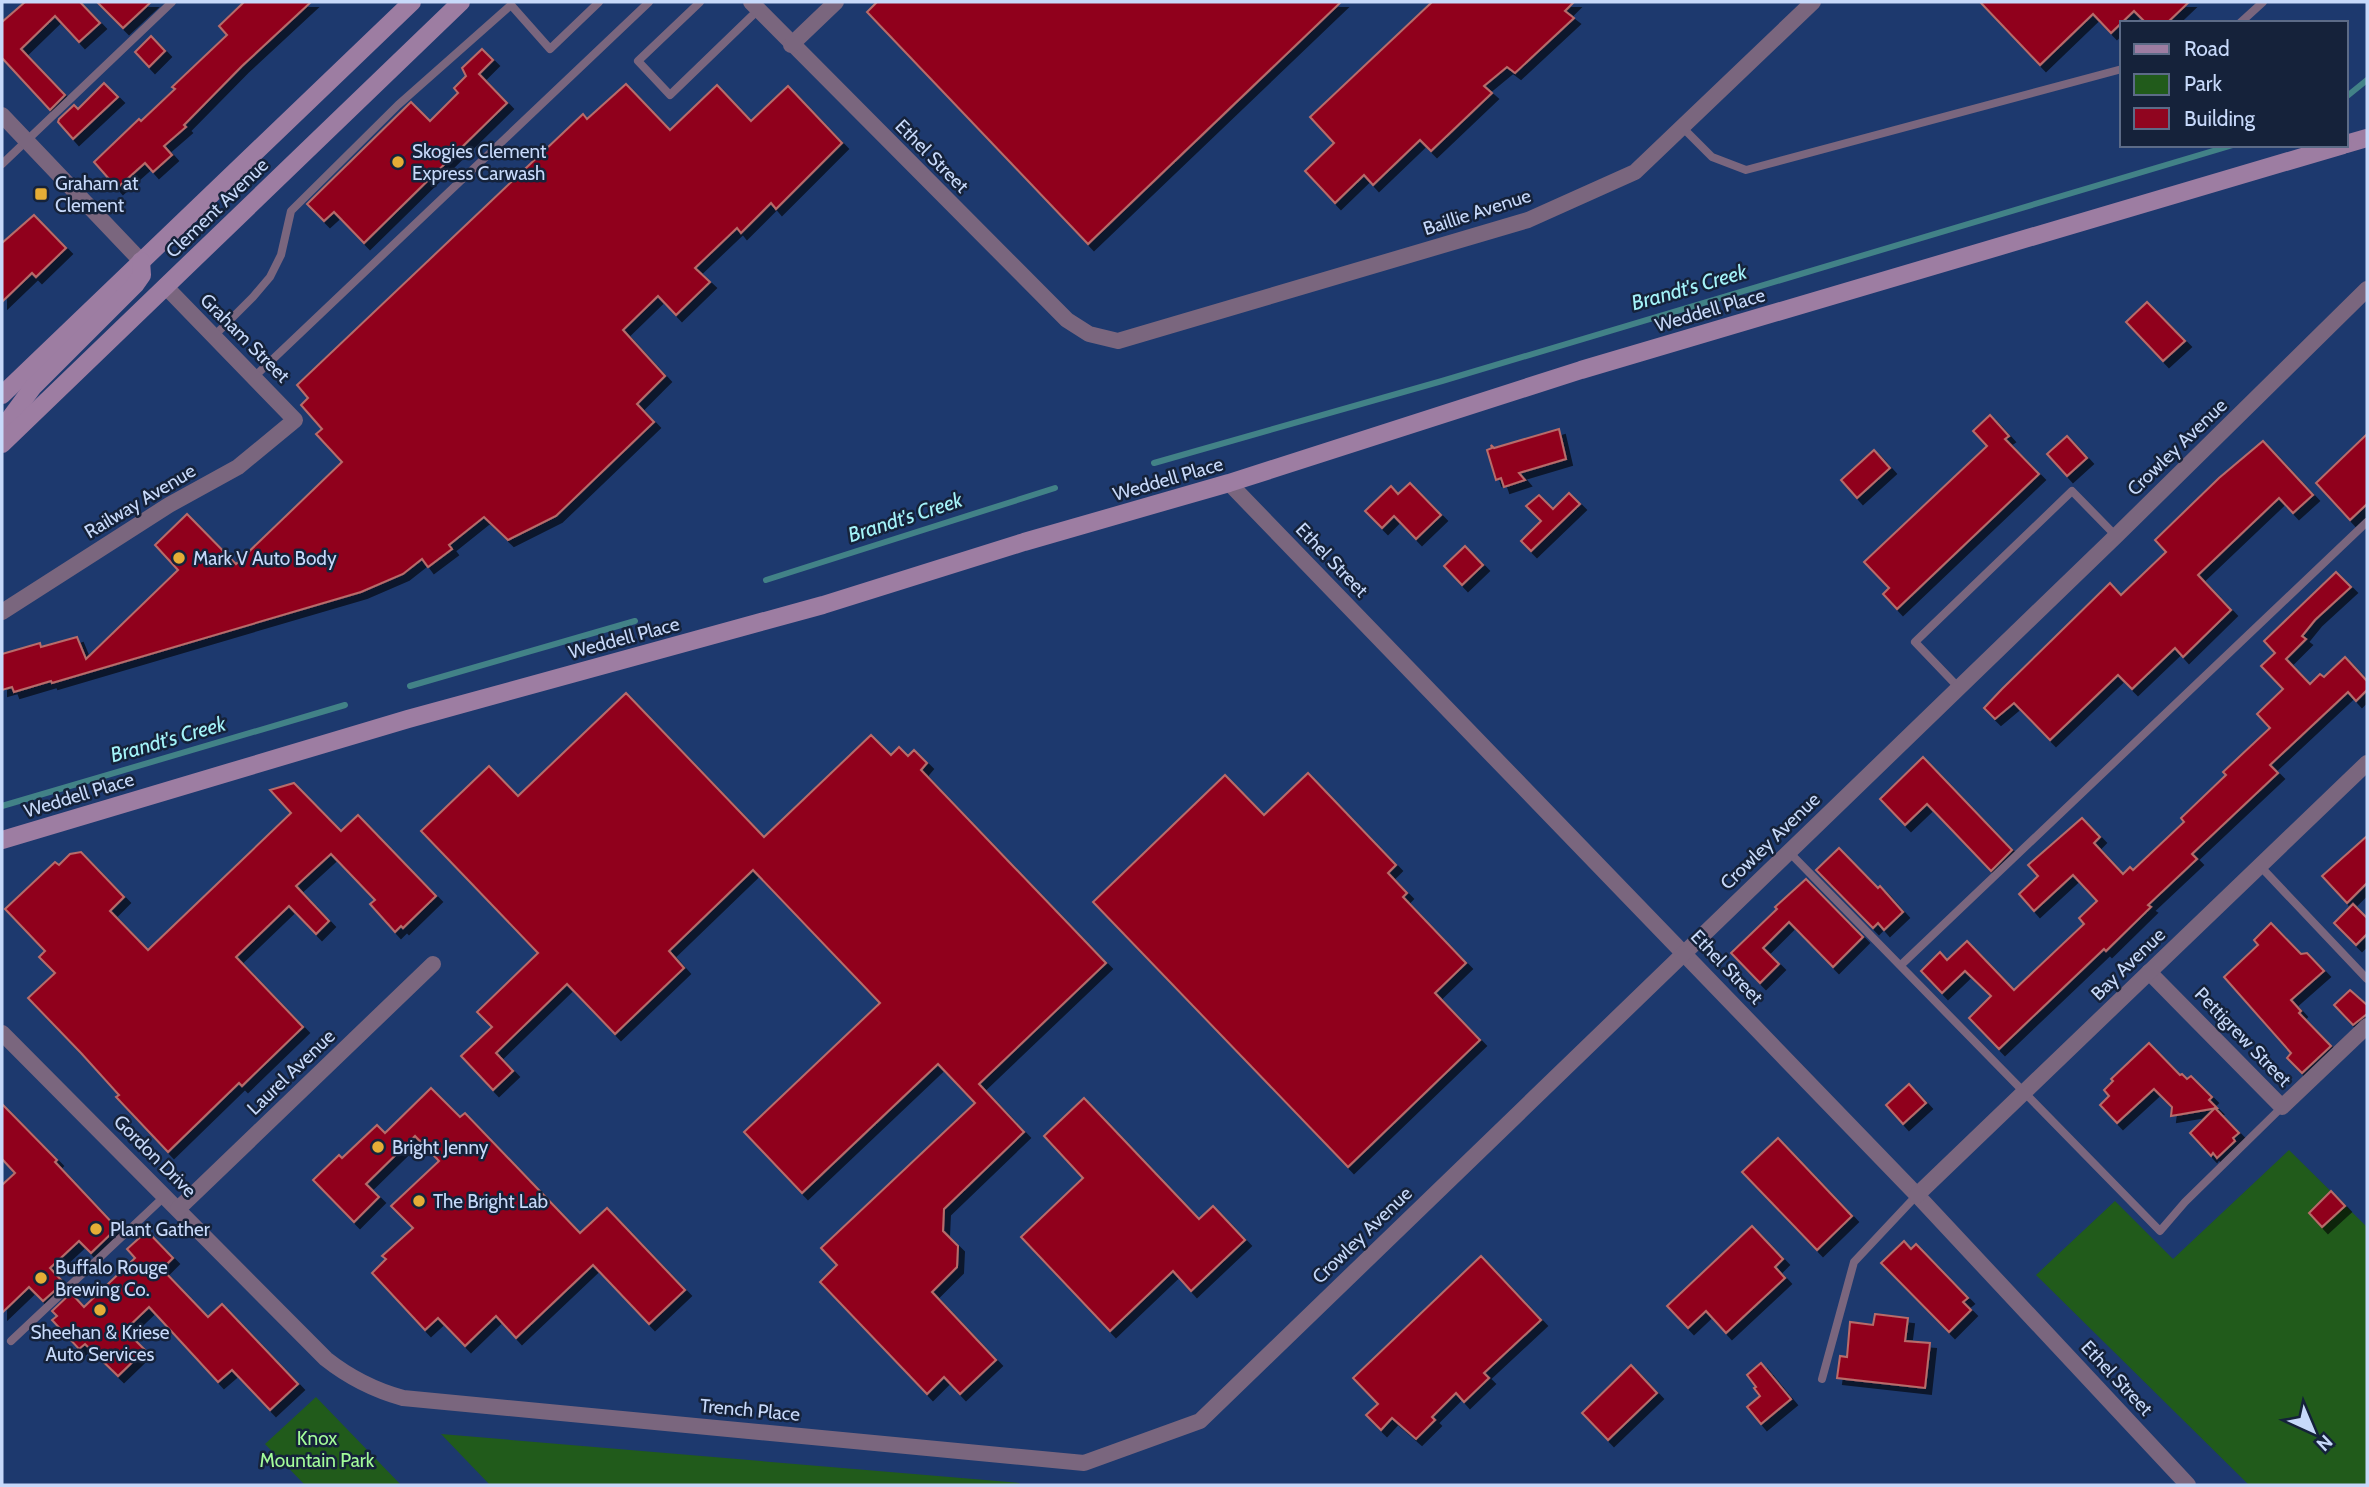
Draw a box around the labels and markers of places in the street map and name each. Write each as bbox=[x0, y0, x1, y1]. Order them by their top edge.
place label: Skogies Clement Express Carwash bbox=[412, 140, 547, 185]
marker: Skogies Clement Express Carwash bbox=[390, 154, 406, 170]
place label: Graham at Clement bbox=[55, 172, 139, 217]
marker: Graham at Clement bbox=[33, 186, 49, 202]
place label: Mark V Auto Body bbox=[193, 547, 337, 570]
marker: Mark V Auto Body bbox=[171, 550, 187, 566]
place label: Bright Jenny bbox=[392, 1136, 489, 1159]
marker: Bright Jenny bbox=[370, 1139, 386, 1155]
place label: The Bright Lab bbox=[433, 1190, 548, 1213]
marker: The Bright Lab bbox=[411, 1193, 427, 1209]
place label: Plant Gather bbox=[110, 1218, 210, 1241]
marker: Plant Gather bbox=[88, 1221, 104, 1237]
place label: Buffalo Rouge Brewing Co. bbox=[55, 1256, 168, 1301]
marker: Buffalo Rouge Brewing Co. bbox=[33, 1270, 49, 1286]
marker: Sheehan & Kriese Auto Services bbox=[92, 1302, 108, 1318]
place label: Sheehan & Kriese Auto Services bbox=[30, 1321, 170, 1366]

